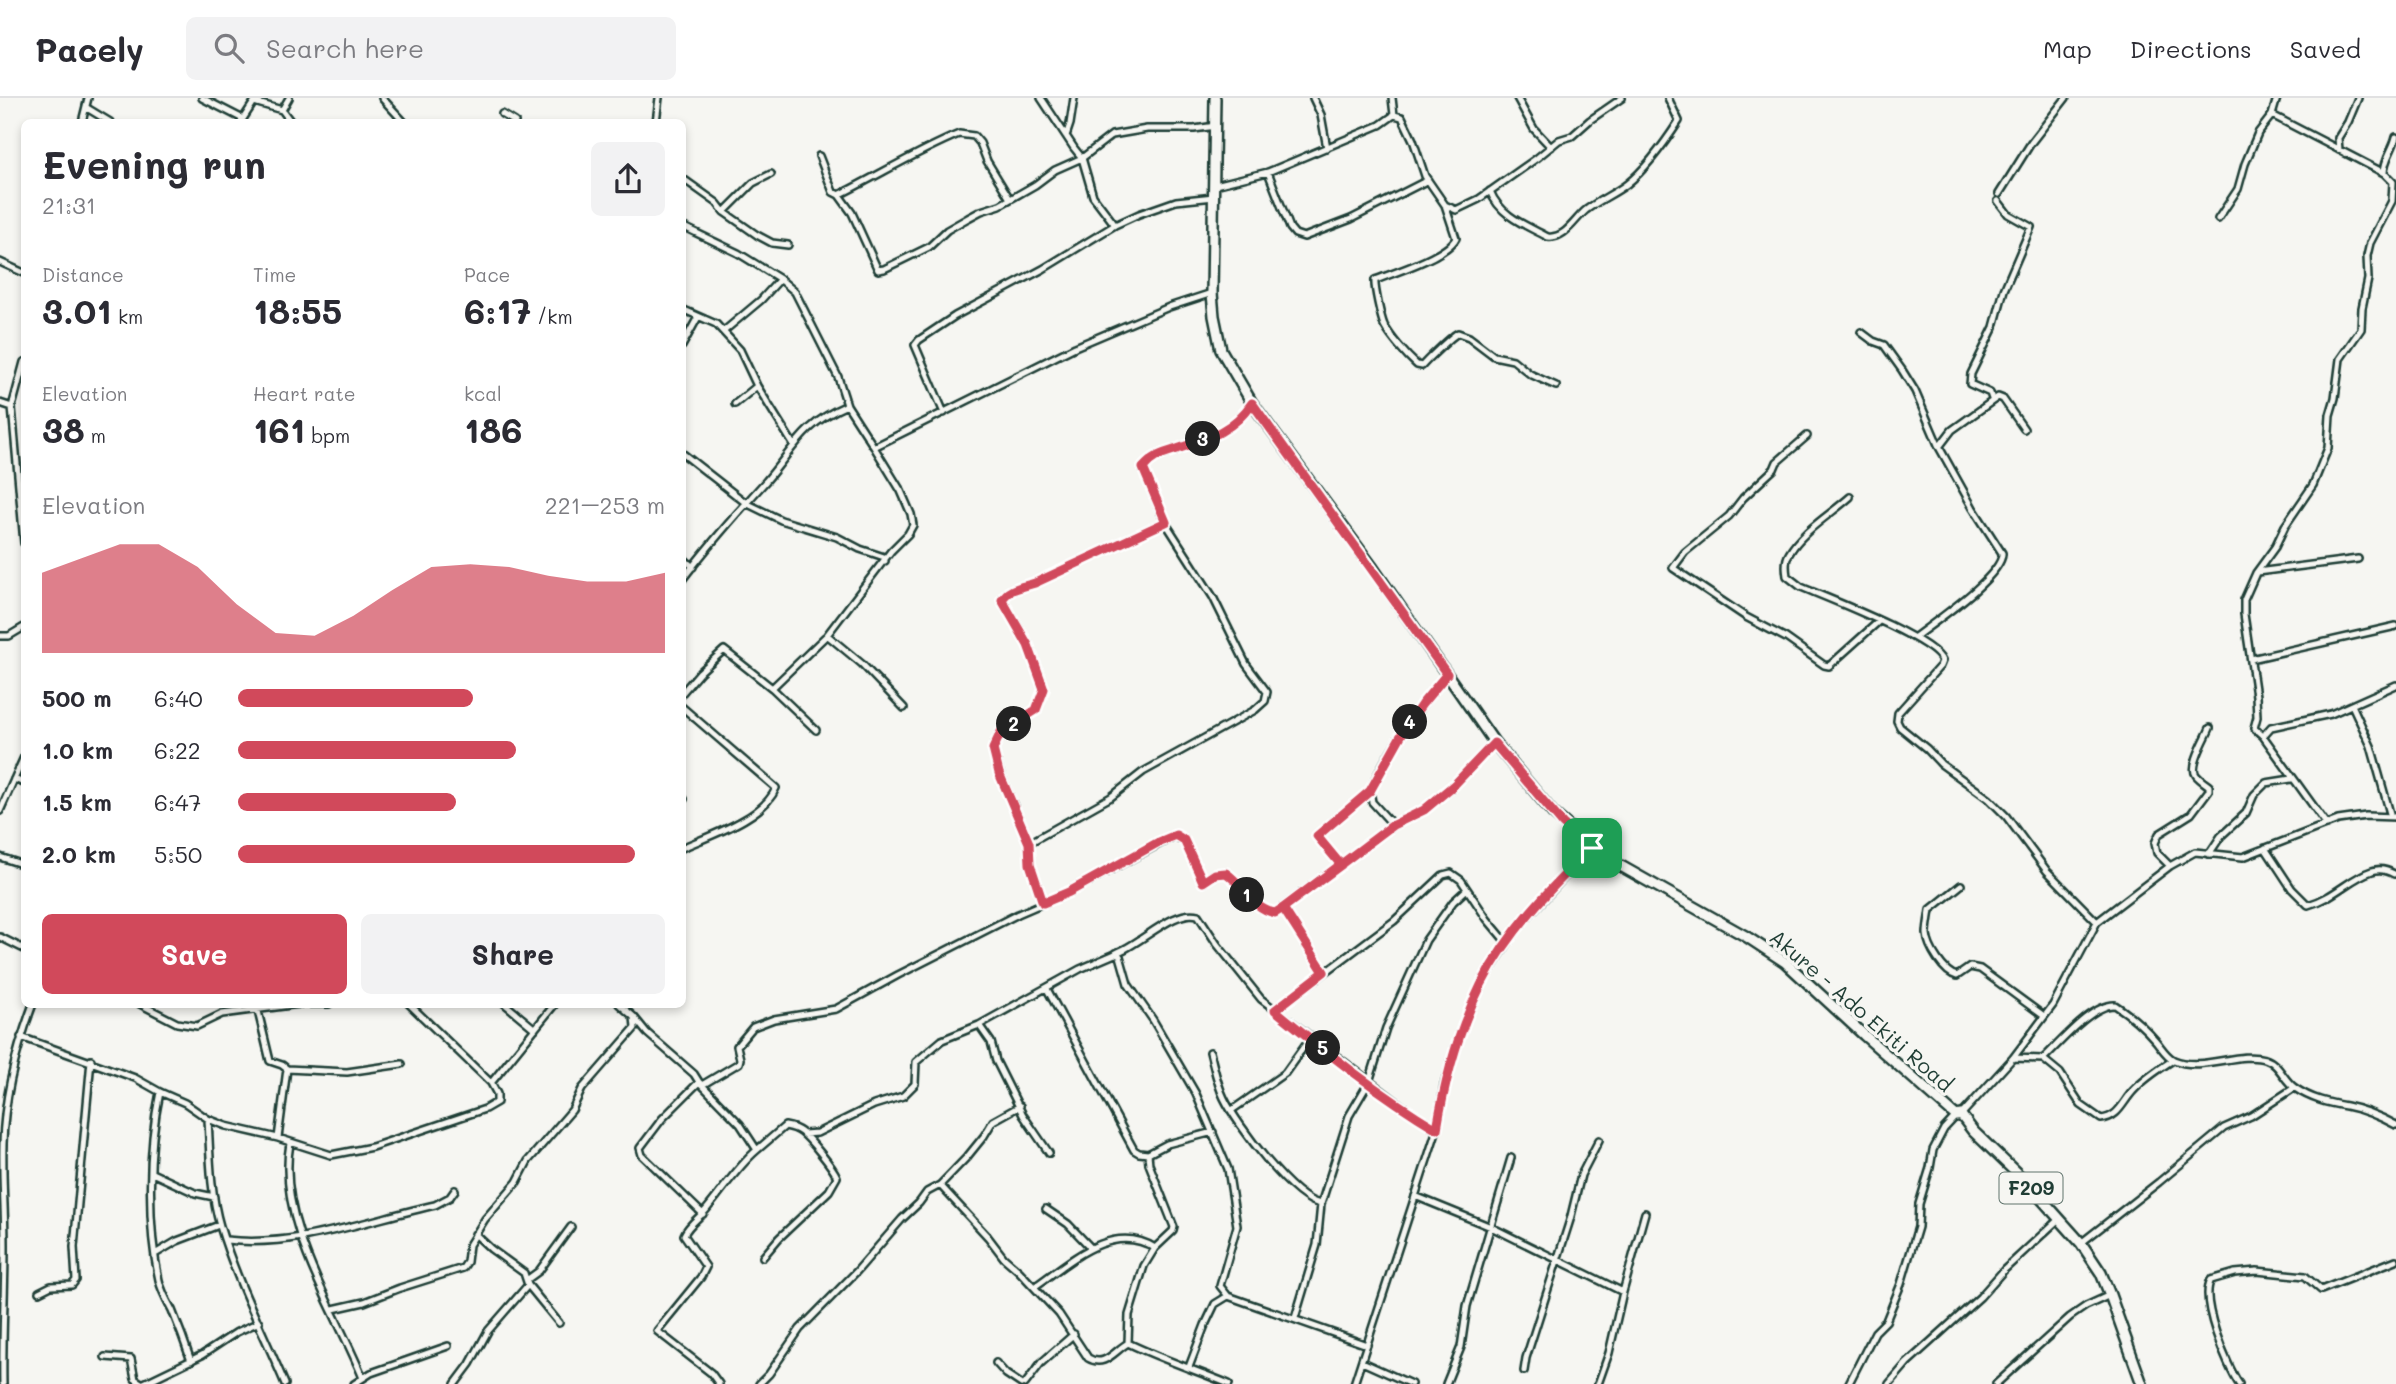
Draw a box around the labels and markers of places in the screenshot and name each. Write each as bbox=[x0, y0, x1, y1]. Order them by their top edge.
pin: 3 bbox=[1186, 422, 1220, 456]
pin: 4 bbox=[1392, 704, 1428, 740]
pin: 2 bbox=[996, 706, 1032, 742]
pin bbox=[1562, 818, 1622, 878]
pin: 1 bbox=[1230, 878, 1264, 912]
pin: 5 bbox=[1306, 1030, 1340, 1066]

